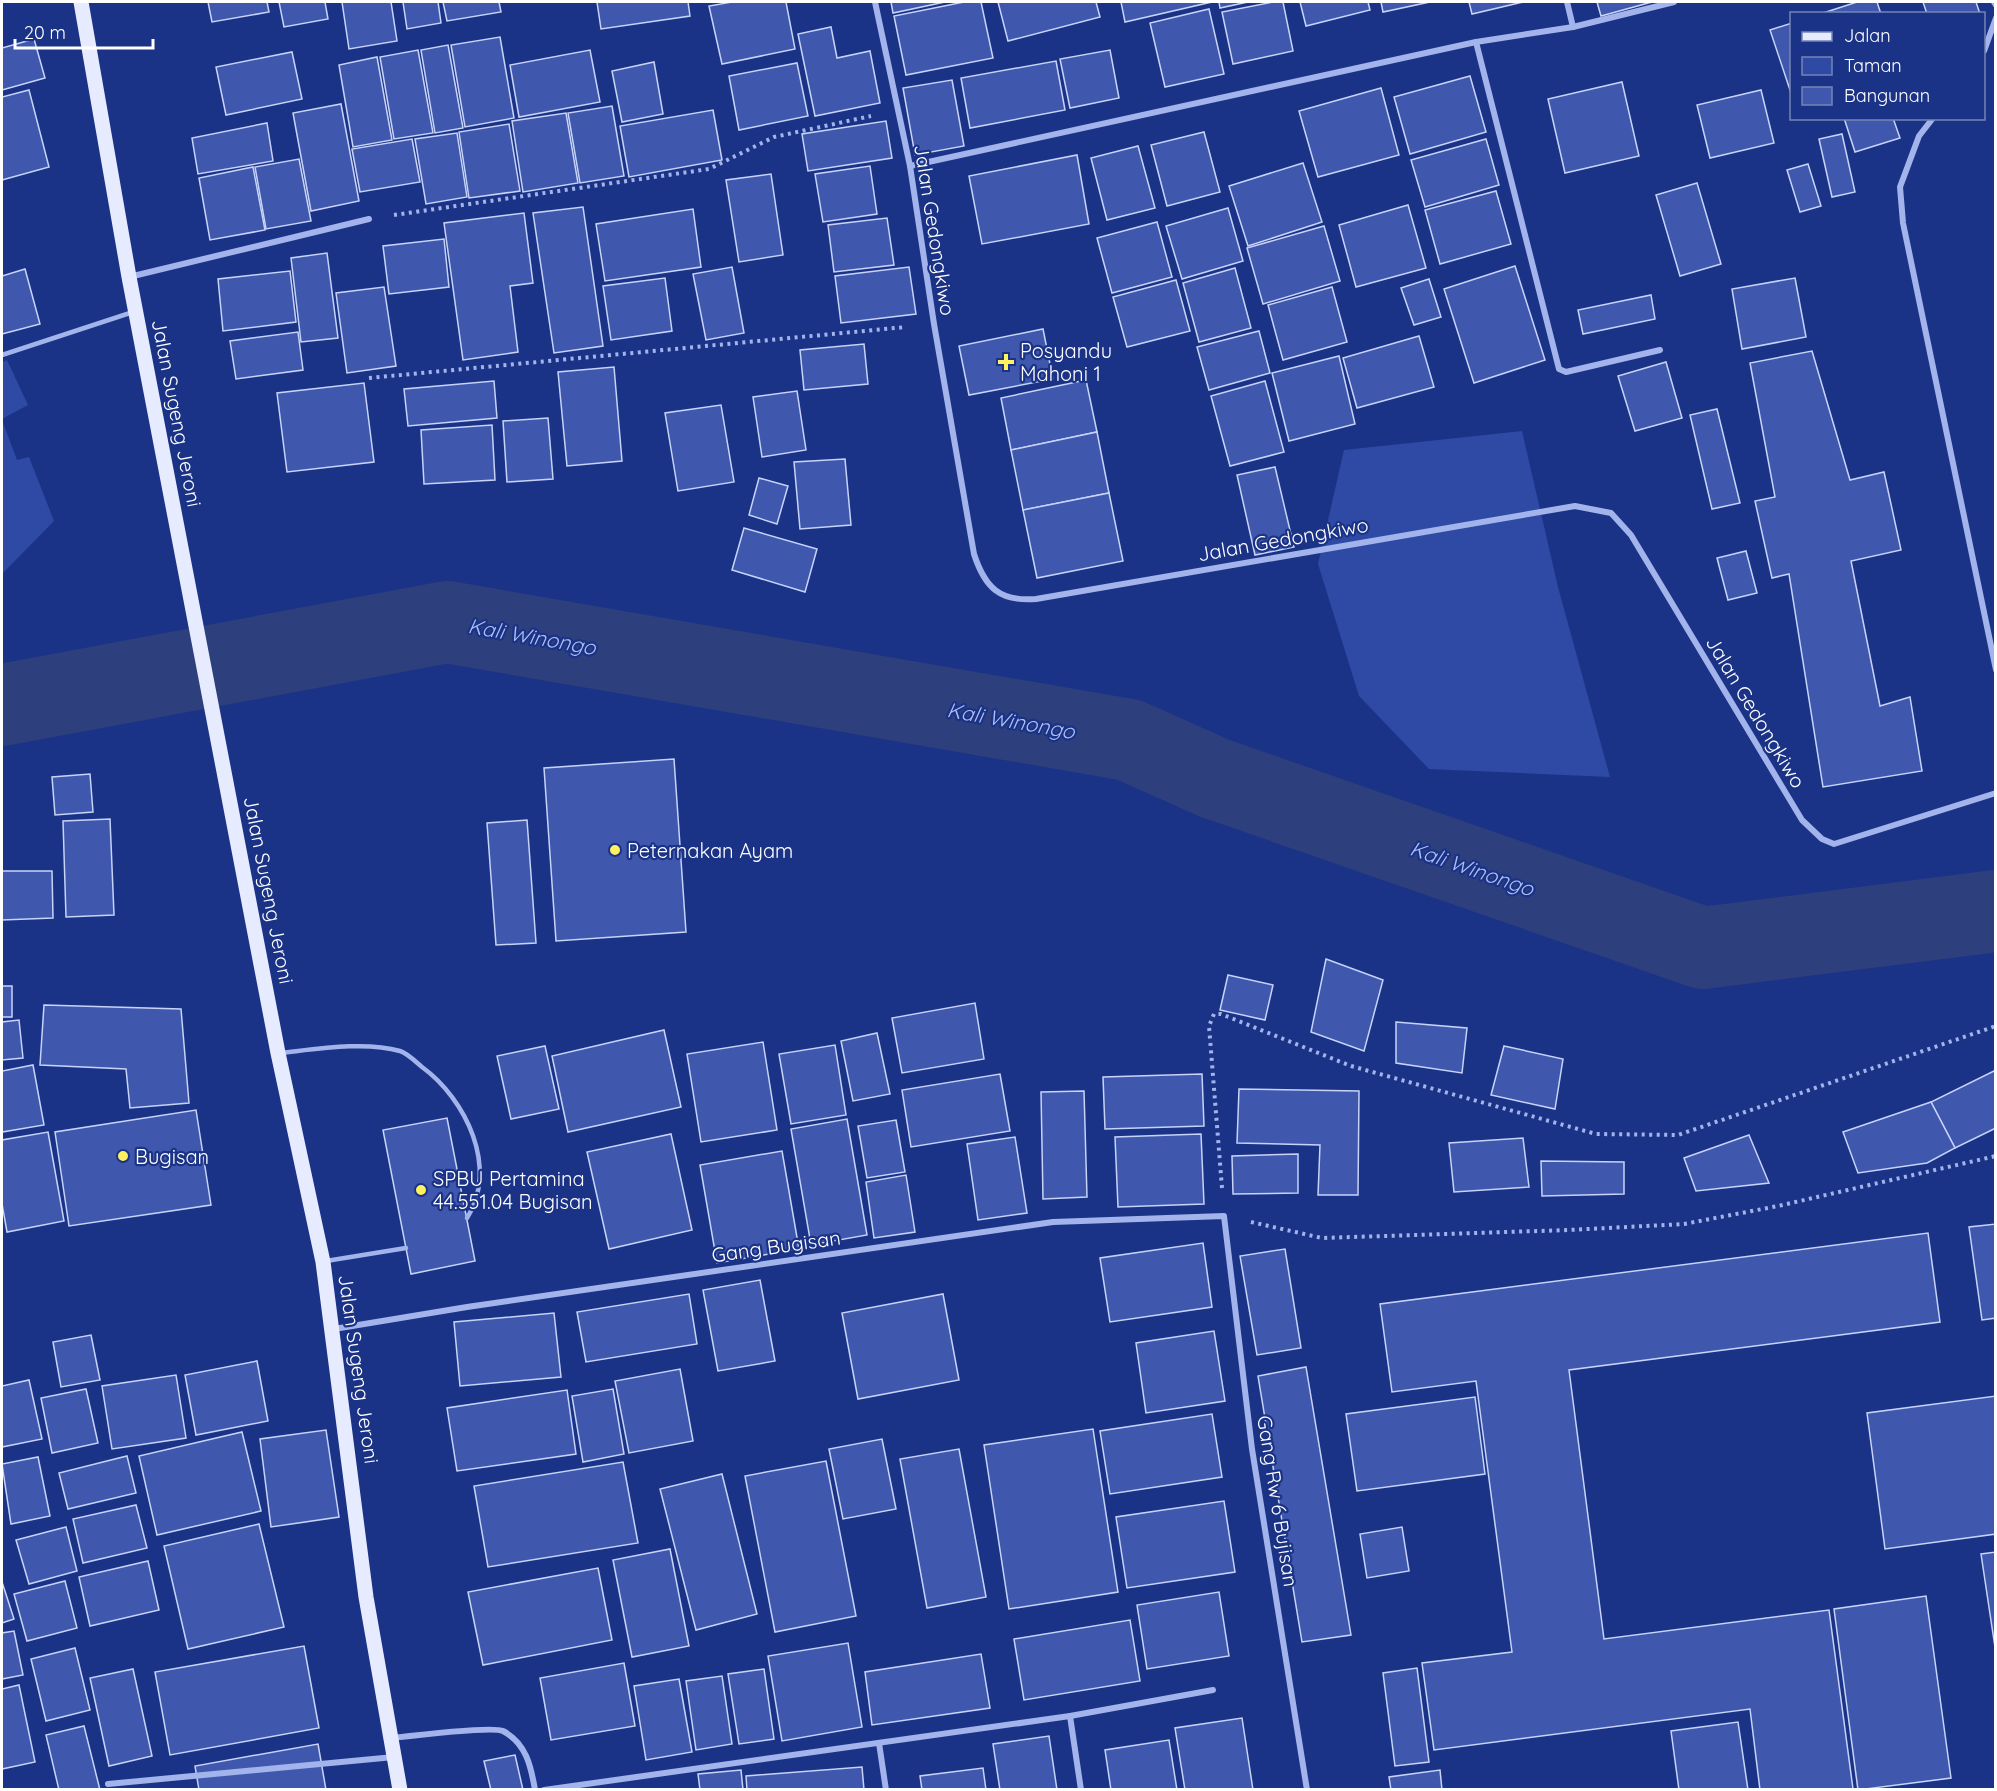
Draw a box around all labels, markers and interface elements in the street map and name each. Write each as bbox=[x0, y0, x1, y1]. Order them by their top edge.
scale bar bbox=[15, 12, 153, 50]
legend bbox=[1790, 12, 1985, 120]
text: 20 m bbox=[24, 21, 66, 44]
text: Jalan bbox=[1844, 24, 1891, 47]
text: Taman bbox=[1844, 54, 1902, 77]
text: Bangunan bbox=[1844, 84, 1930, 107]
street label: Jalan Gedongkiwo bbox=[909, 143, 961, 317]
street label: Jalan Sugeng Jeroni bbox=[147, 317, 207, 509]
place label: Posyandu Mahoni 1 bbox=[1020, 338, 1112, 386]
marker: Posyandu Mahoni 1 bbox=[997, 353, 1015, 371]
street label: Jalan Gedongkiwo bbox=[1196, 512, 1370, 566]
water label: Kali Winongo bbox=[466, 612, 599, 660]
street label: Jalan Gedongkiwo bbox=[1701, 631, 1811, 793]
water label: Kali Winongo bbox=[945, 696, 1078, 744]
street label: Jalan Sugeng Jeroni bbox=[239, 794, 299, 986]
water label: Kali Winongo bbox=[1407, 835, 1538, 902]
place label: Peternakan Ayam bbox=[627, 838, 793, 863]
marker: Peternakan Ayam bbox=[608, 843, 622, 857]
place label: Bugisan bbox=[135, 1144, 209, 1169]
marker: Bugisan bbox=[116, 1149, 130, 1163]
place label: SPBU Pertamina 44.551.04 Bugisan bbox=[433, 1166, 593, 1214]
marker: SPBU Pertamina 44.551.04 Bugisan bbox=[414, 1183, 428, 1197]
street label: Gang Bugisan bbox=[710, 1225, 842, 1267]
street label: Jalan Sugeng Jeroni bbox=[333, 1273, 385, 1465]
street label: Gang Rw 6 Bujisan bbox=[1252, 1413, 1304, 1589]

